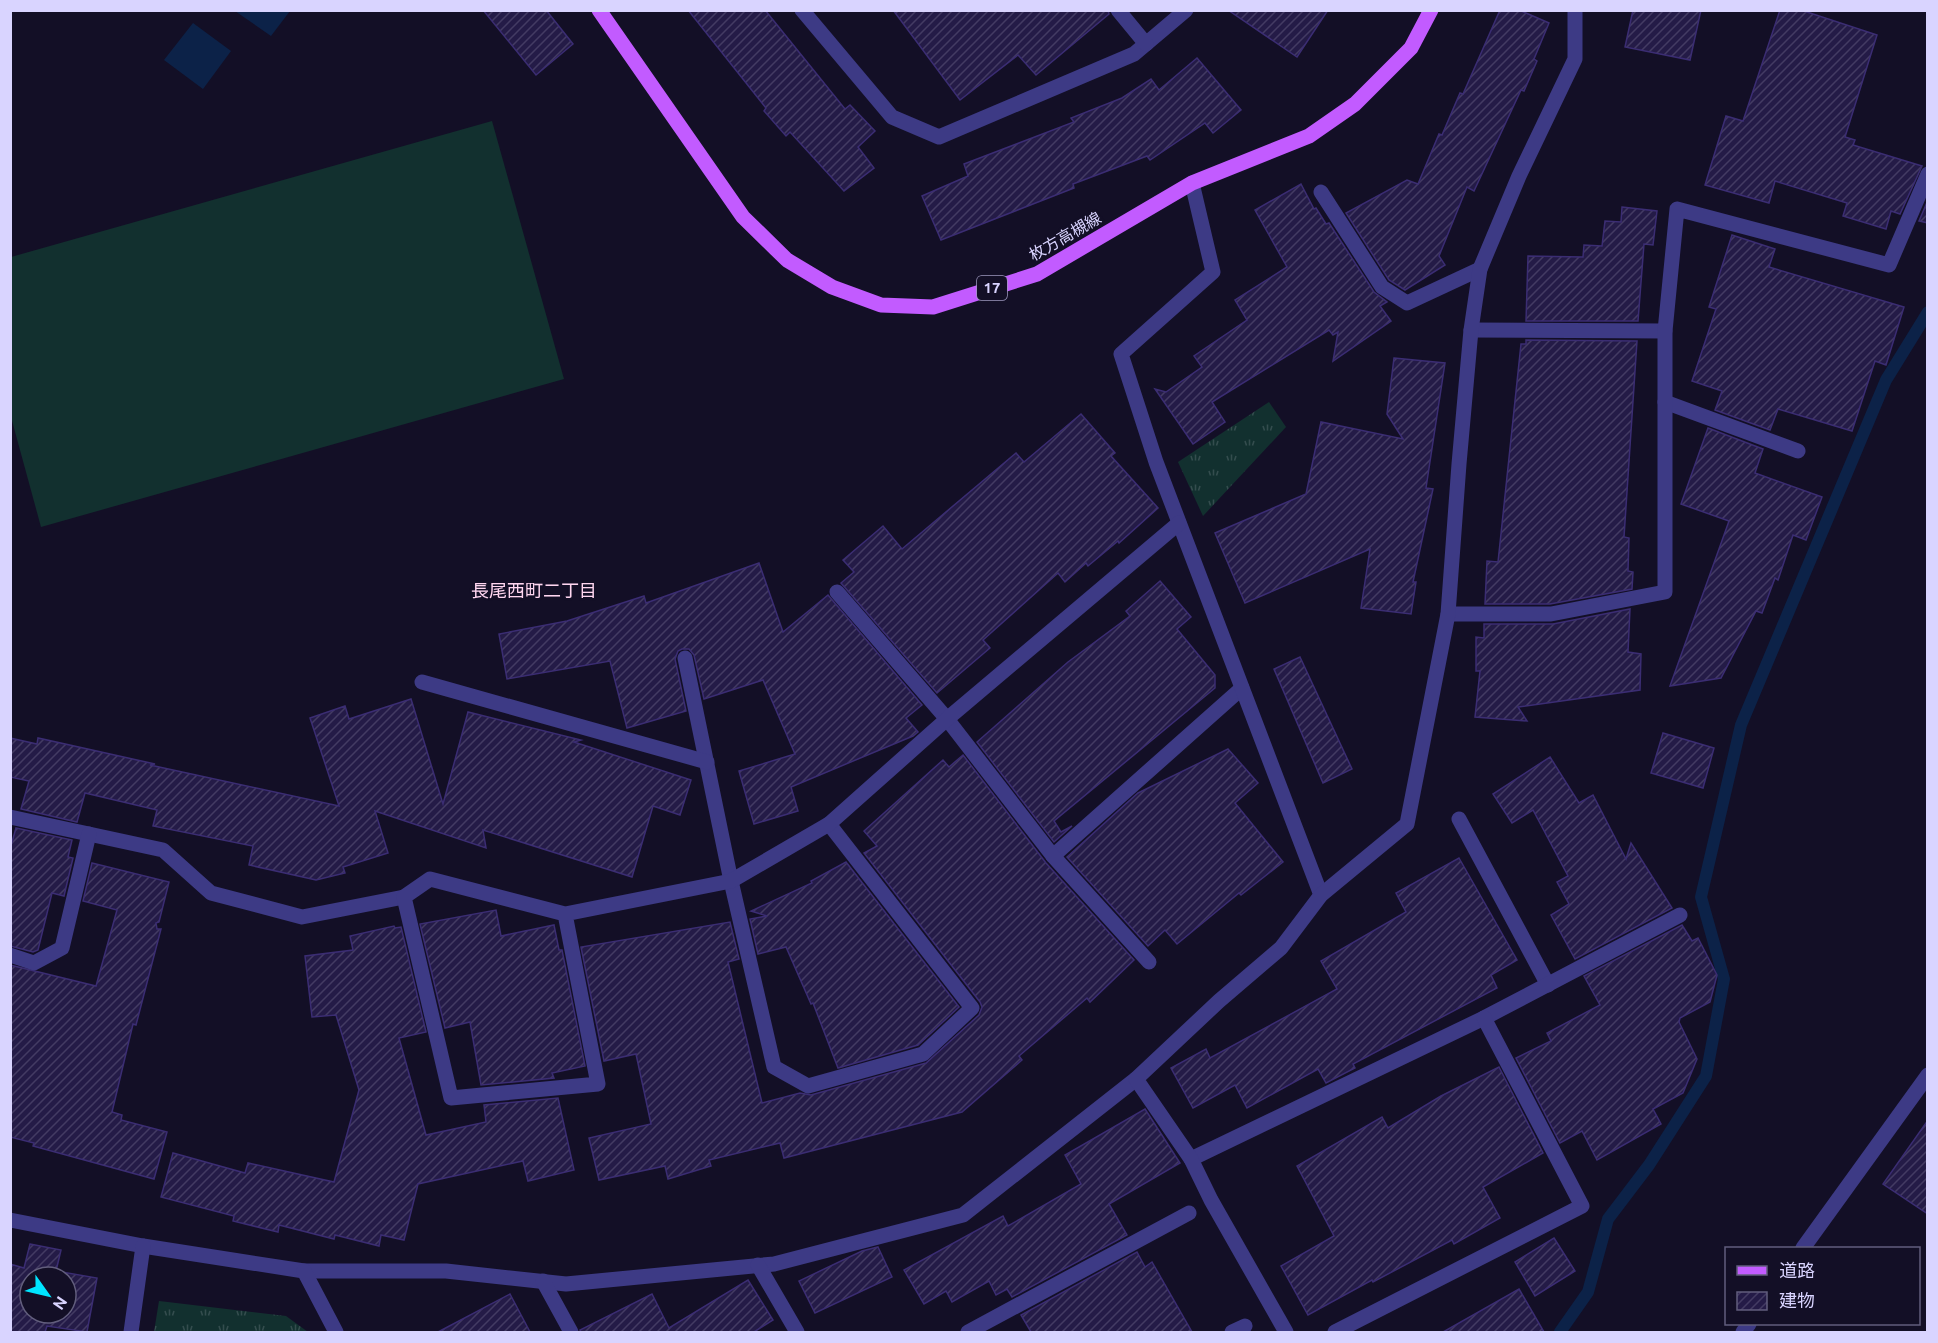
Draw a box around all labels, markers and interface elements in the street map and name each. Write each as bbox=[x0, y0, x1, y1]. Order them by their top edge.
street label: 枚方高槻線 bbox=[1026, 208, 1104, 264]
road number: 17 bbox=[977, 276, 1007, 300]
district label: 長尾西町二丁目 bbox=[471, 580, 597, 600]
legend bbox=[1725, 1247, 1920, 1325]
text: 道路 bbox=[1779, 1260, 1815, 1280]
north arrow bbox=[18, 1265, 78, 1325]
text: 建物 bbox=[1779, 1290, 1815, 1310]
text: N bbox=[50, 1293, 71, 1313]

